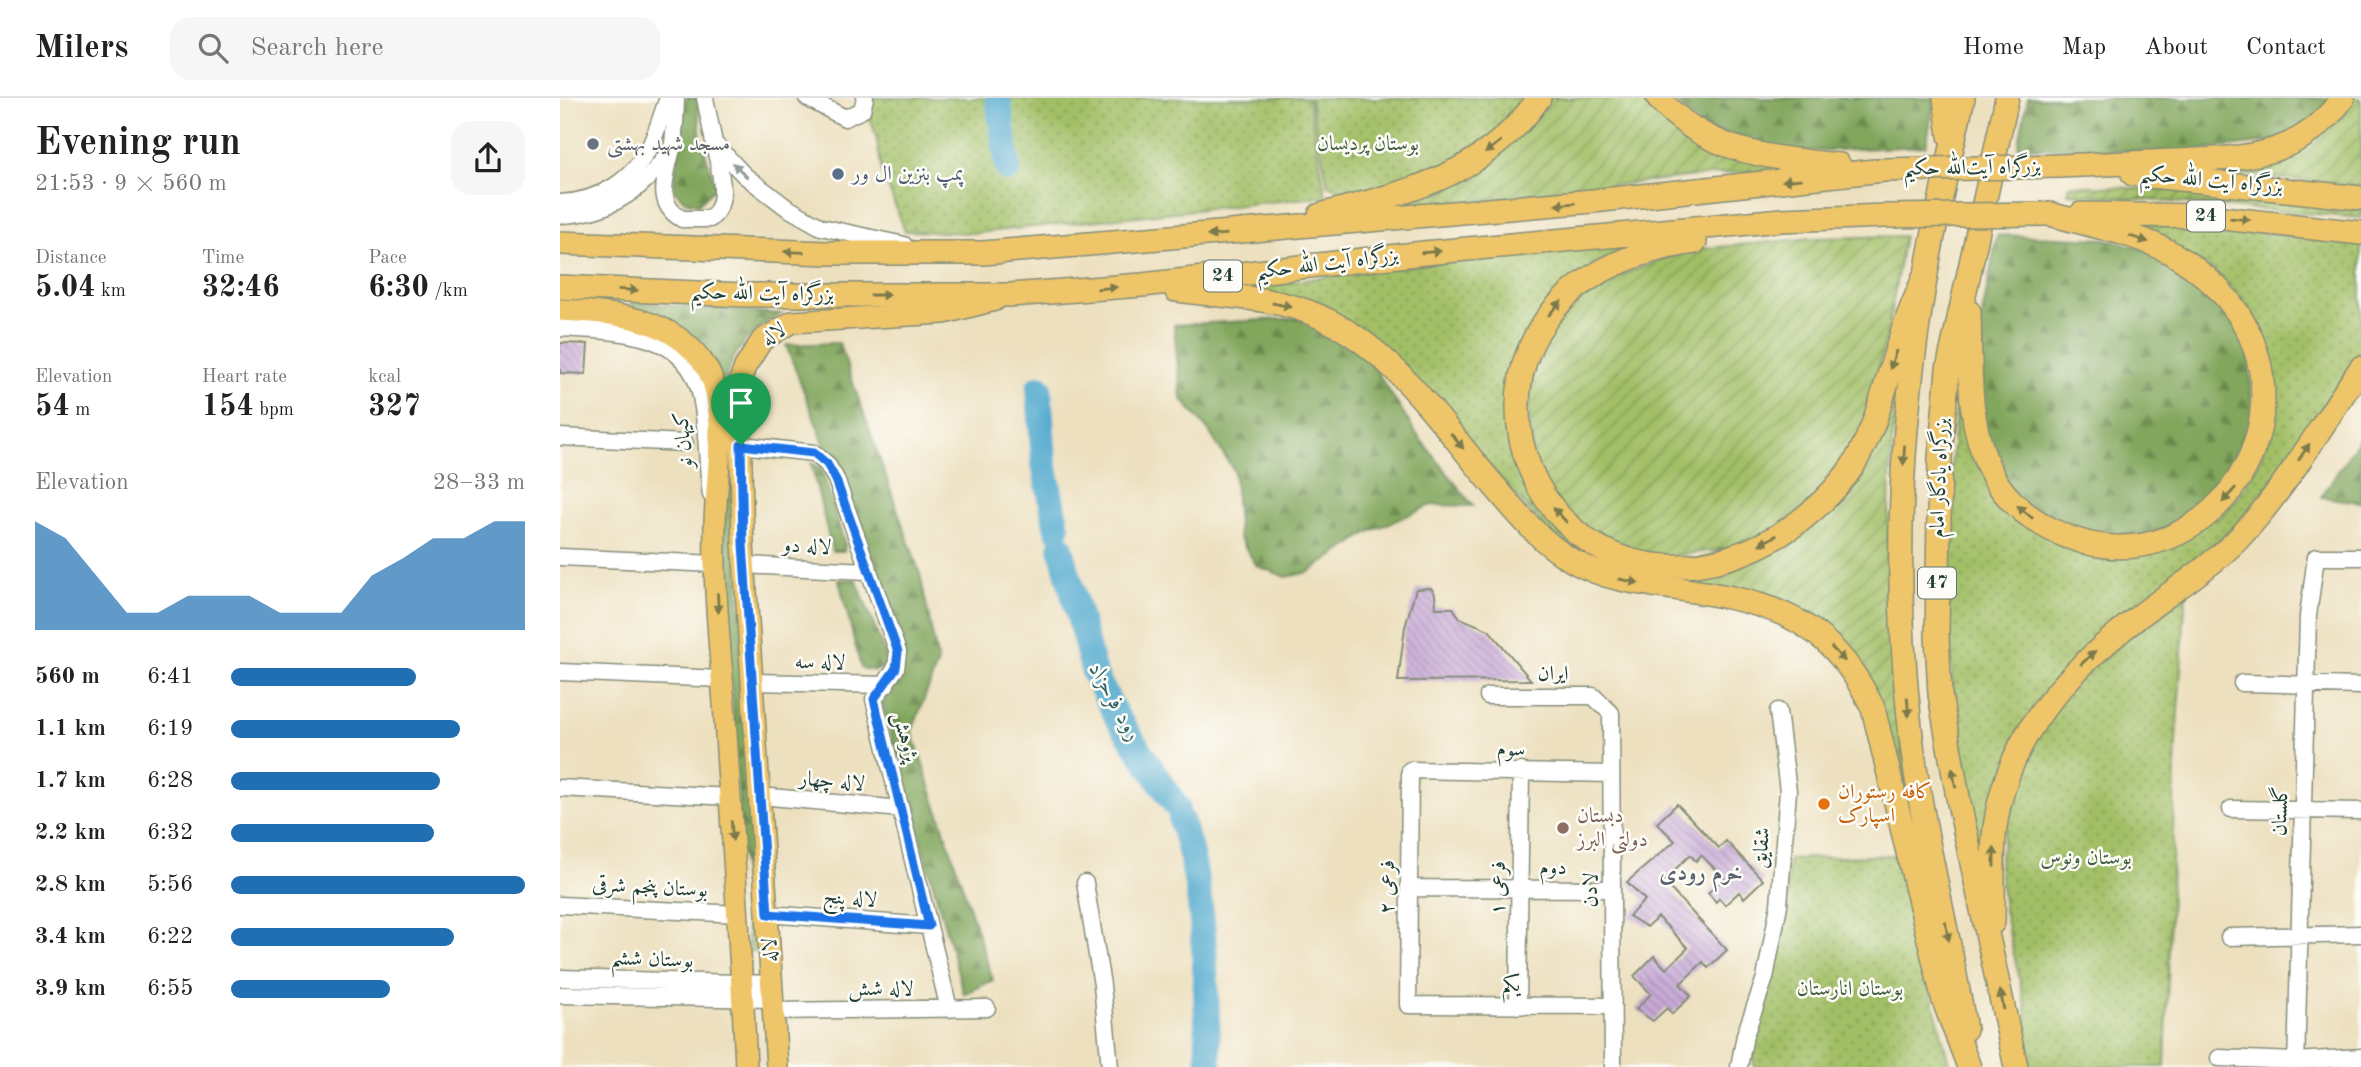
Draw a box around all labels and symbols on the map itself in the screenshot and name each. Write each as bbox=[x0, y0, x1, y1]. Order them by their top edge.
place label: مسجد شهید بهشتی bbox=[607, 134, 730, 158]
park label: بوستان پردیسان bbox=[1317, 134, 1419, 156]
marker: مسجد شهید بهشتی bbox=[585, 136, 601, 152]
one-way arrow bbox=[1484, 140, 1502, 155]
street label: بزرگراه آیت‌الله حکیم bbox=[1903, 148, 2042, 189]
street label: بزرگراه آیت الله حکیم bbox=[2138, 156, 2284, 207]
one-way arrow bbox=[731, 161, 748, 178]
place label: پمپ بنزین ال ور bbox=[850, 164, 964, 189]
marker: پمپ بنزین ال ور bbox=[830, 166, 846, 182]
one-way arrow bbox=[1780, 174, 1802, 185]
one-way arrow bbox=[1554, 199, 1576, 210]
road number: 24 bbox=[2187, 200, 2225, 232]
one-way arrow bbox=[2230, 214, 2252, 225]
one-way arrow bbox=[1206, 229, 1228, 240]
one-way arrow bbox=[2129, 235, 2150, 245]
street label: بزرگراه آیت الله حکیم bbox=[1253, 237, 1401, 292]
one-way arrow bbox=[783, 246, 805, 257]
one-way arrow bbox=[1420, 246, 1442, 257]
road number: 24 bbox=[1204, 260, 1242, 292]
street label: بزرگراه آیت الله حکیم bbox=[690, 274, 834, 315]
one-way arrow bbox=[1096, 282, 1118, 293]
one-way arrow bbox=[617, 284, 639, 295]
one-way arrow bbox=[869, 289, 891, 301]
one-way arrow bbox=[1271, 299, 1293, 310]
one-way arrow bbox=[1547, 299, 1563, 317]
street label: لاله bbox=[758, 319, 790, 351]
one-way arrow bbox=[1888, 349, 1898, 370]
pin bbox=[711, 373, 771, 445]
street label: کیهان نو bbox=[671, 410, 699, 472]
street label: بزرگراه یادگار امام bbox=[1922, 417, 1959, 538]
one-way arrow bbox=[1449, 433, 1464, 450]
one-way arrow bbox=[2297, 443, 2311, 461]
one-way arrow bbox=[1898, 444, 1909, 466]
one-way arrow bbox=[2222, 486, 2237, 503]
one-way arrow bbox=[2016, 504, 2034, 519]
one-way arrow bbox=[1552, 506, 1568, 524]
one-way arrow bbox=[1758, 534, 1778, 546]
street label: لاله دو bbox=[780, 535, 832, 559]
road number: 47 bbox=[1918, 568, 1956, 598]
one-way arrow bbox=[1618, 576, 1640, 587]
one-way arrow bbox=[713, 593, 724, 615]
one-way arrow bbox=[1830, 645, 1846, 662]
one-way arrow bbox=[2080, 651, 2097, 666]
street label: لاله سه bbox=[794, 652, 846, 674]
water label: رود فرحزاد bbox=[1082, 659, 1146, 746]
street label: ایران bbox=[1537, 664, 1569, 685]
one-way arrow bbox=[1903, 696, 1914, 718]
street label: پژوهش bbox=[887, 710, 922, 767]
street label: سوم bbox=[1496, 739, 1526, 767]
one-way arrow bbox=[1949, 767, 1960, 789]
street label: لاله چهار bbox=[796, 768, 866, 797]
place label: کافه رستوران اسپارک bbox=[1838, 781, 1932, 829]
street label: گلستان bbox=[2266, 785, 2292, 836]
marker: کافه رستوران اسپارک bbox=[1816, 796, 1832, 812]
place label: دبستان دولتی البرز bbox=[1575, 806, 1648, 854]
one-way arrow bbox=[727, 820, 738, 842]
marker: دبستان دولتی البرز bbox=[1555, 820, 1571, 836]
street label: شقایق bbox=[1750, 826, 1775, 870]
one-way arrow bbox=[1988, 846, 2000, 868]
park label: بوستان ونوس bbox=[2040, 848, 2132, 870]
street label: دوم bbox=[1539, 858, 1567, 885]
street label: فرعی ۲ bbox=[1377, 860, 1400, 914]
street label: فرعی ۱ bbox=[1488, 861, 1511, 915]
district label: خرم رودی bbox=[1659, 862, 1743, 893]
street label: بوستان پنجم شرقی bbox=[591, 873, 708, 910]
street label: لادن bbox=[1581, 873, 1602, 907]
street label: لاله پنج bbox=[822, 887, 878, 918]
one-way arrow bbox=[1941, 920, 1952, 942]
street label: لاله bbox=[760, 937, 782, 963]
street label: بوستان ششم bbox=[610, 948, 694, 981]
street label: یکم bbox=[1502, 973, 1521, 1004]
street label: لاله شش bbox=[848, 979, 914, 1002]
park label: بوستان انارستان bbox=[1797, 979, 1903, 1001]
one-way arrow bbox=[1997, 989, 2008, 1011]

